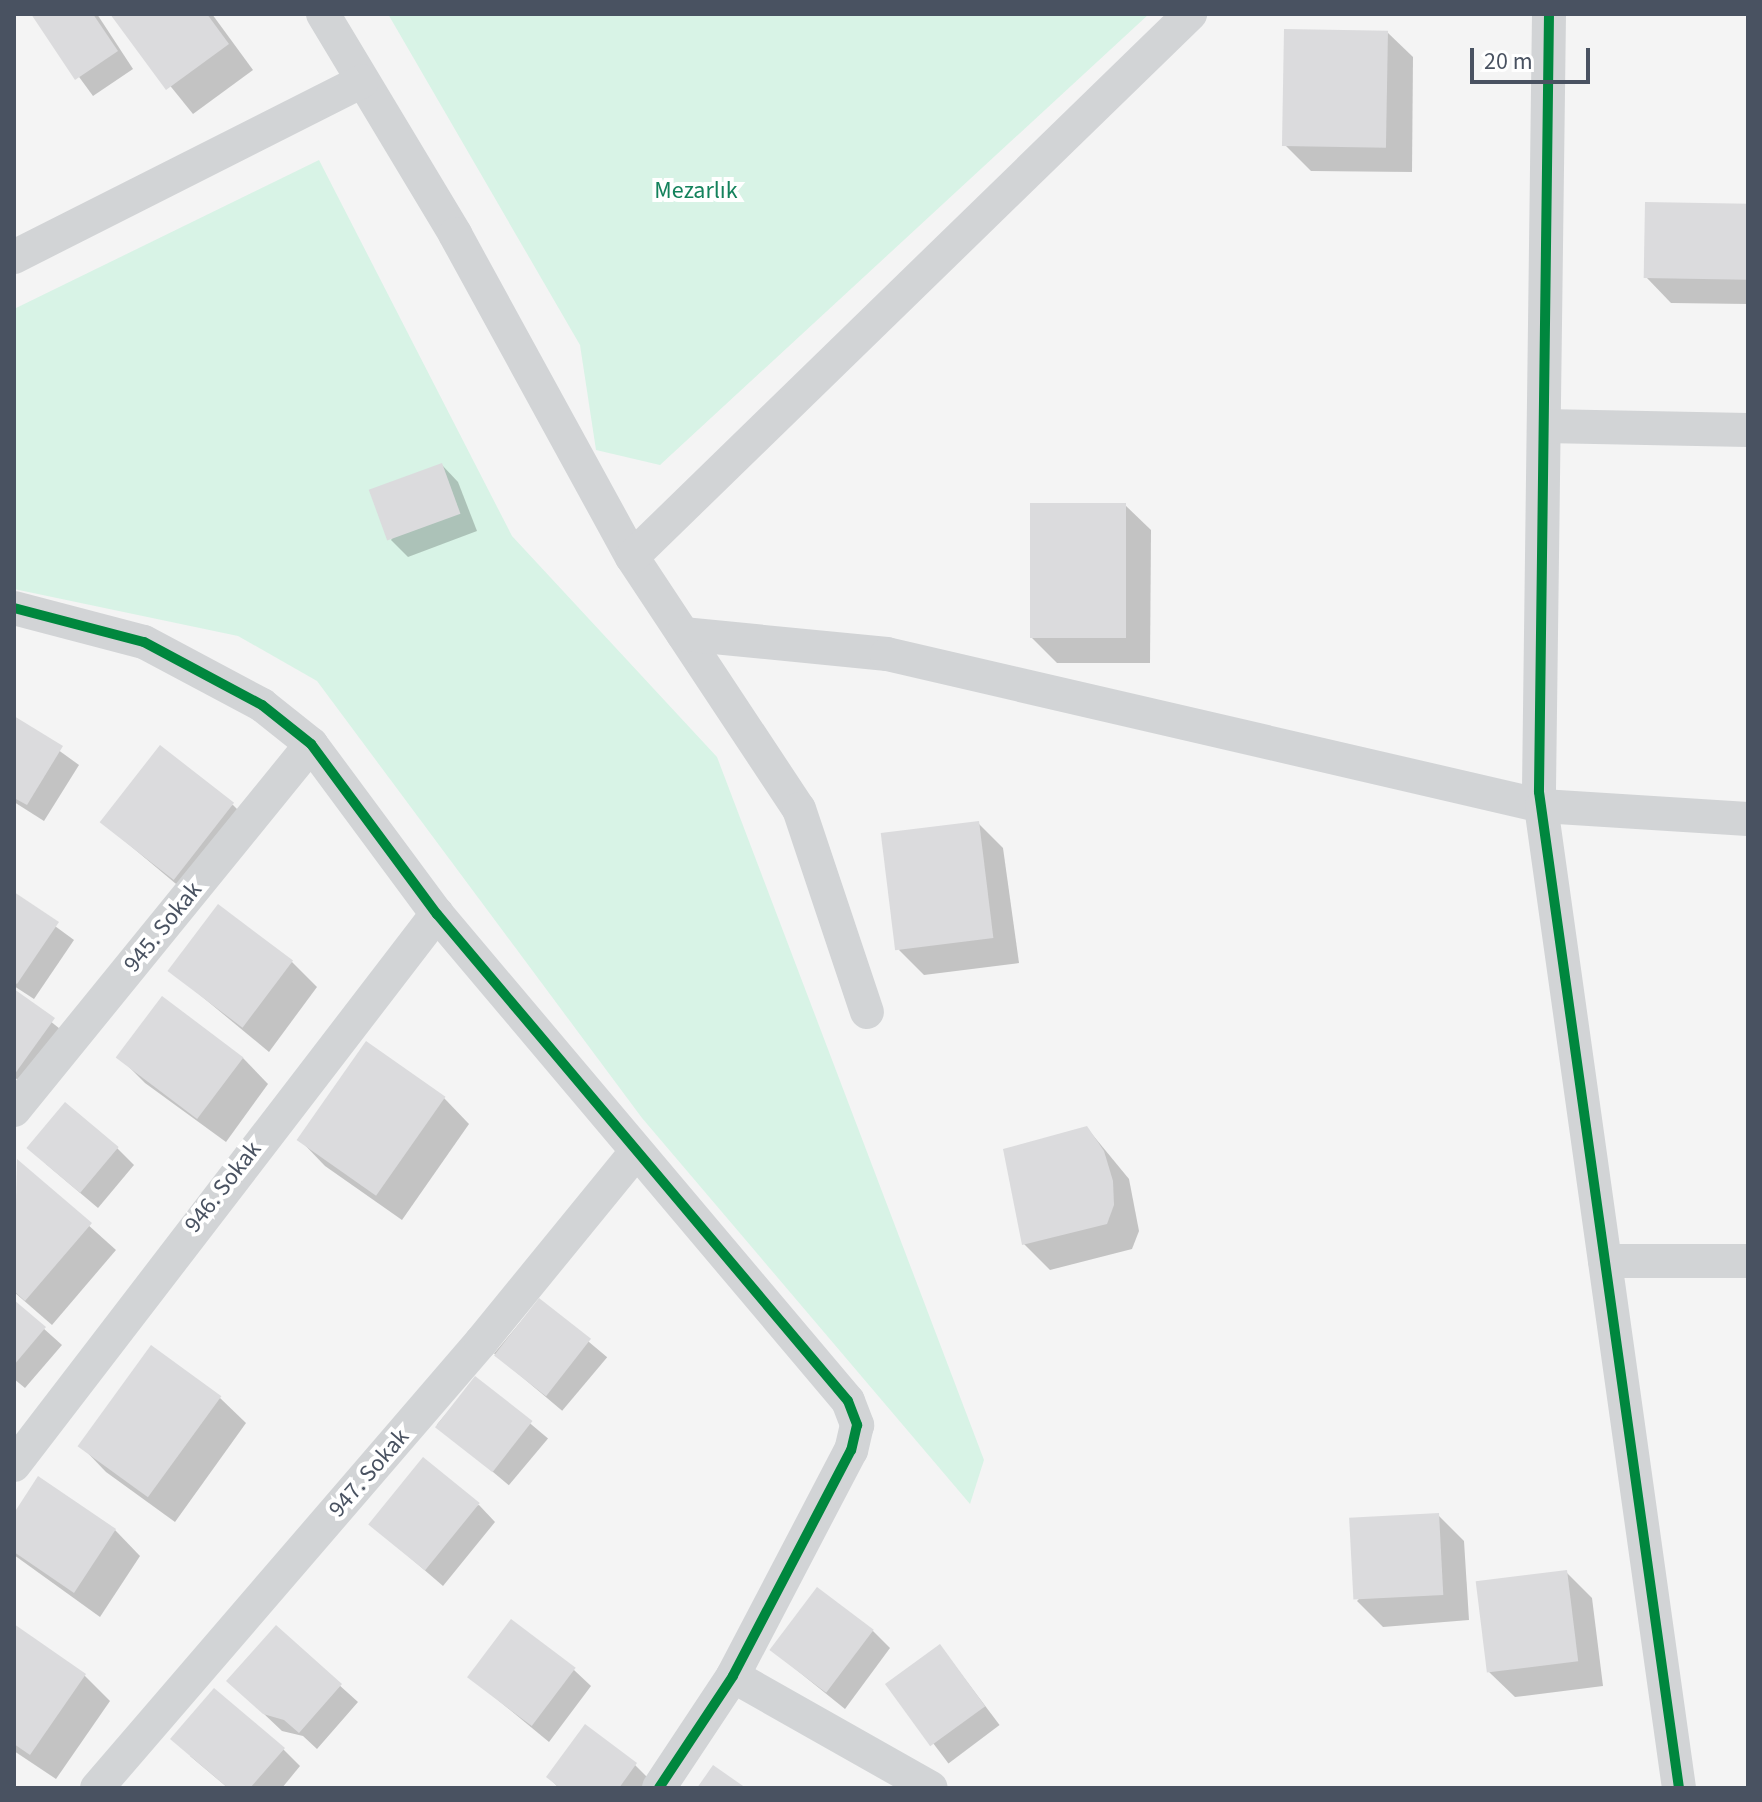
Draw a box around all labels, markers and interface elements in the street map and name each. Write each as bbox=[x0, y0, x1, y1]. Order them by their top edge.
scale bar bbox=[1474, 32, 1594, 82]
text: 20 m bbox=[1484, 44, 1533, 79]
park label: Mezarlık bbox=[654, 177, 738, 205]
street label: 945. Sokak bbox=[118, 876, 208, 978]
street label: 946. Sokak bbox=[178, 1136, 268, 1238]
street label: 947. Sokak bbox=[323, 1423, 415, 1523]

